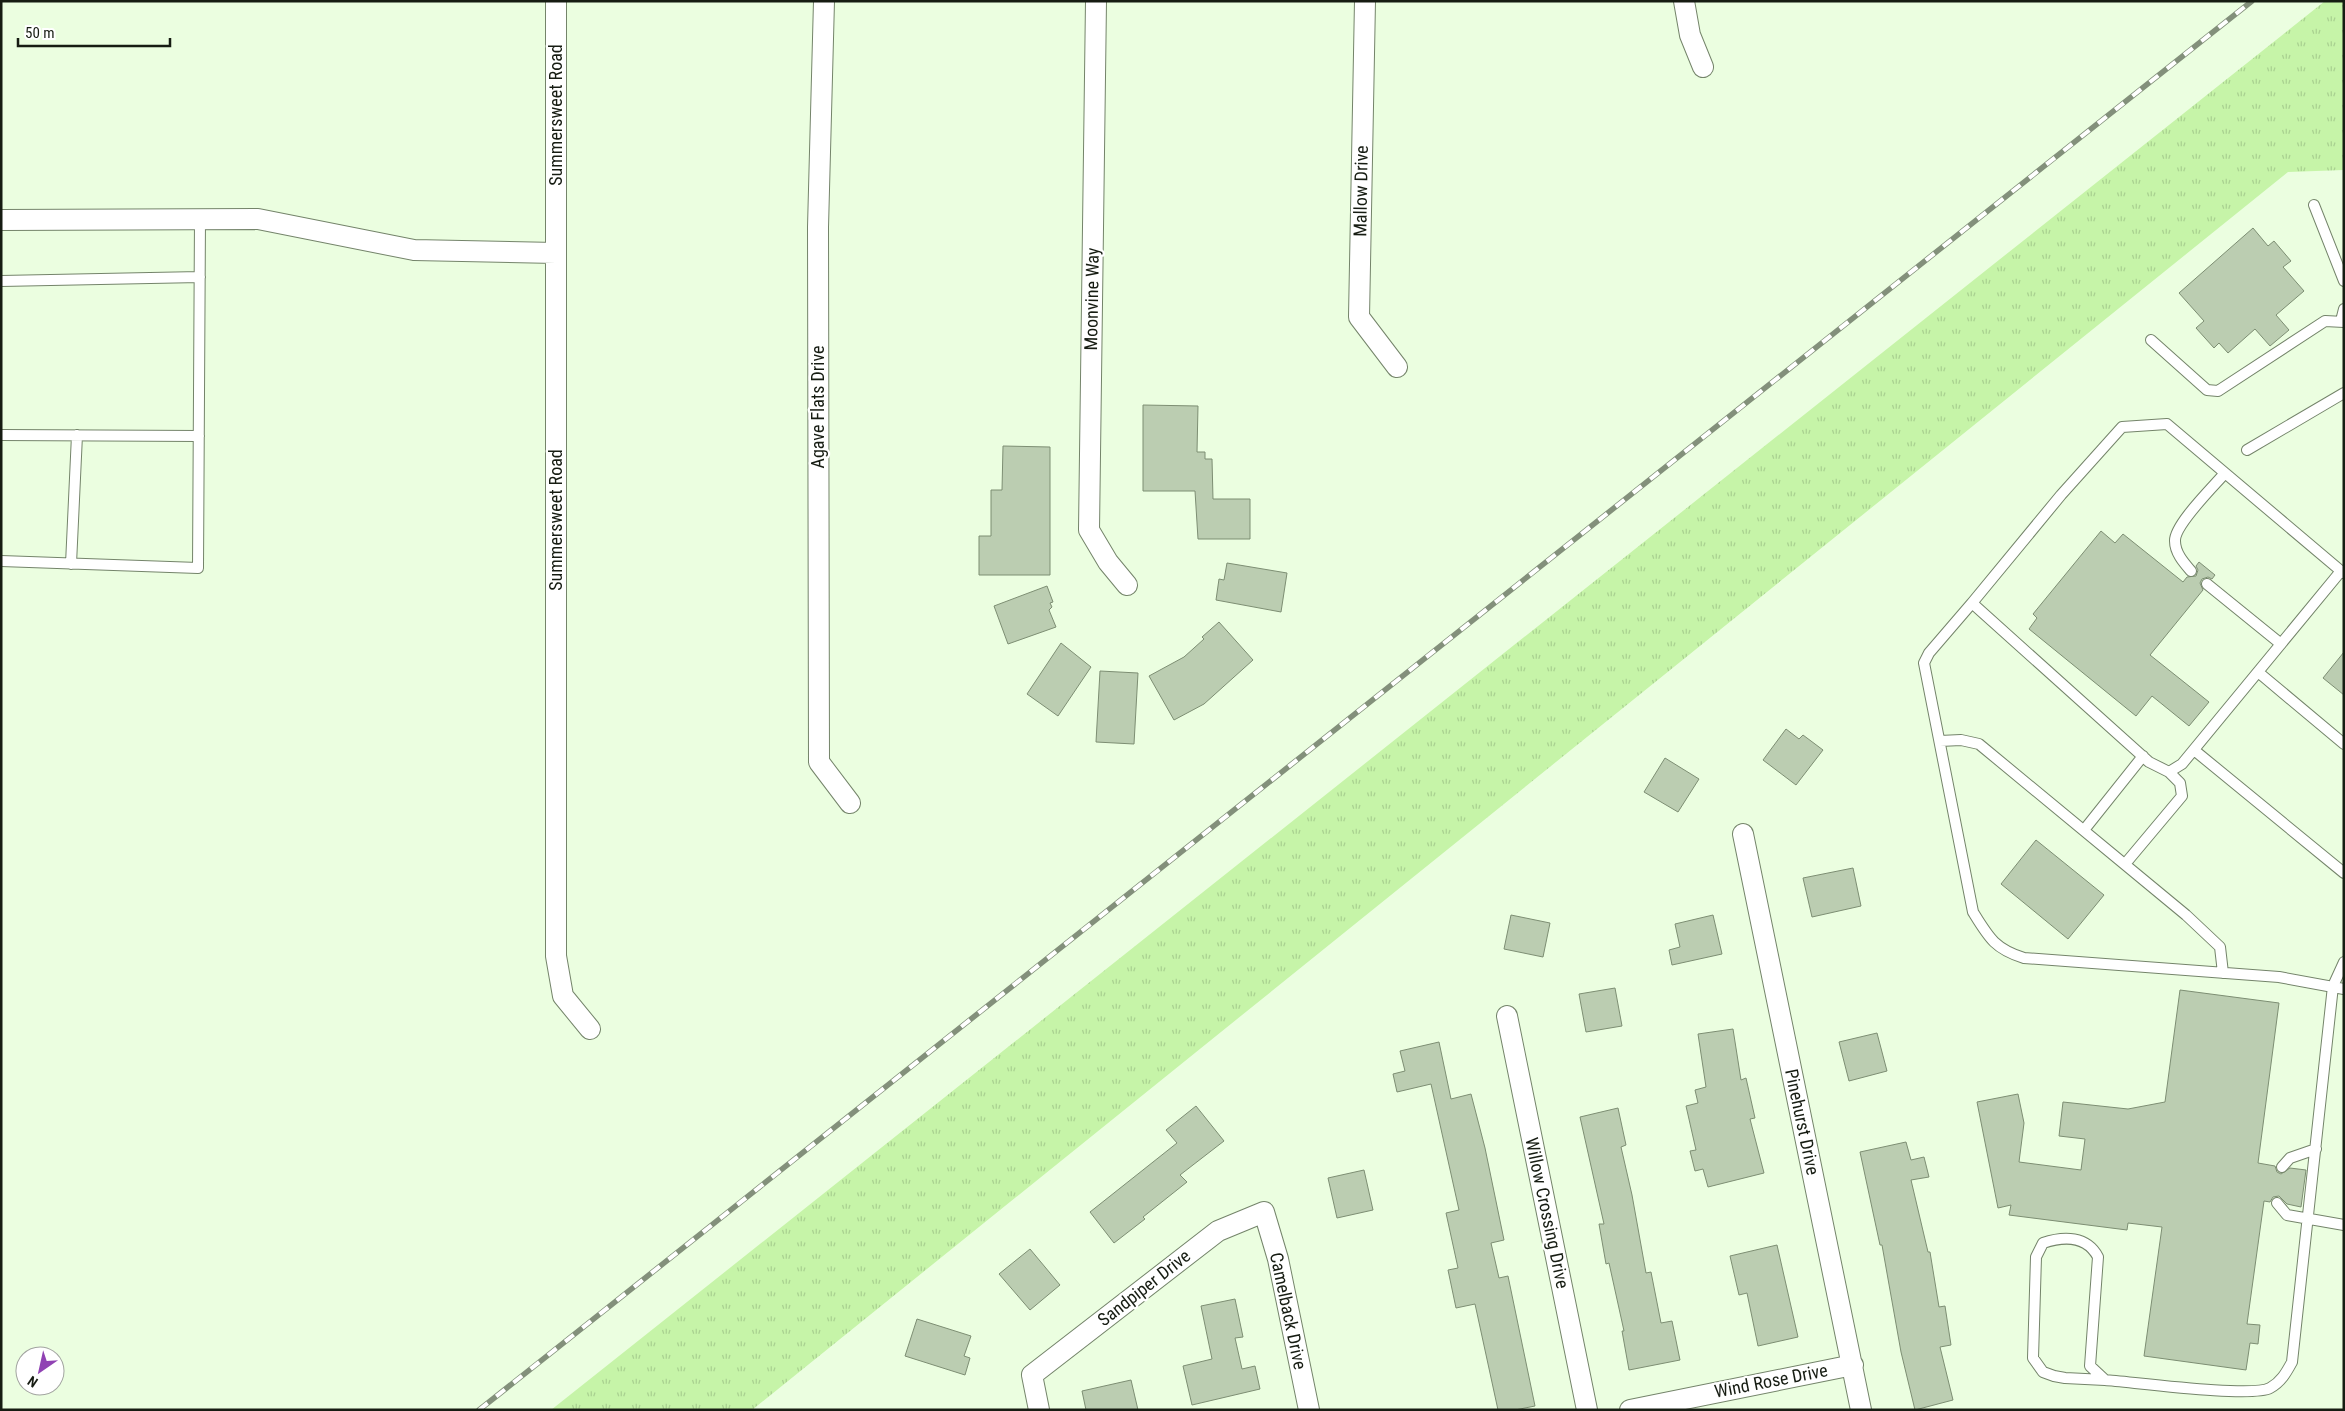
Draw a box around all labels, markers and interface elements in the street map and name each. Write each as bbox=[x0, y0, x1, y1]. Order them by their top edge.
scale bar bbox=[18, 15, 170, 47]
text: 50 m bbox=[25, 24, 55, 42]
street label: Summersweet Road bbox=[545, 44, 566, 186]
street label: Mallow Drive bbox=[1349, 145, 1372, 237]
street label: Moonvine Way bbox=[1080, 247, 1103, 351]
street label: Agave Flats Drive bbox=[807, 346, 828, 468]
street label: Summersweet Road bbox=[545, 449, 566, 591]
street label: Pinehurst Drive bbox=[1781, 1067, 1824, 1177]
street label: Willow Crossing Drive bbox=[1521, 1136, 1574, 1290]
street label: Sandpiper Drive bbox=[1093, 1245, 1194, 1330]
street label: Camelback Drive bbox=[1266, 1251, 1311, 1371]
north arrow bbox=[15, 1346, 65, 1396]
street label: Wind Rose Drive bbox=[1713, 1359, 1829, 1402]
text: N bbox=[25, 1373, 41, 1391]

